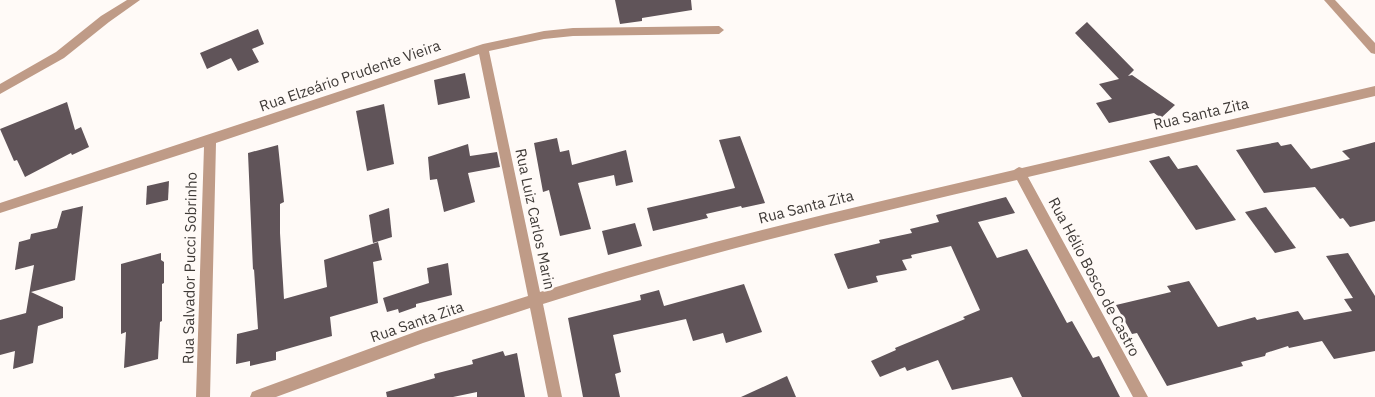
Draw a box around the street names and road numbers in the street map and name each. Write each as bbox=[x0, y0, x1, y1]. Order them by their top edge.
street label: Rua Elzeário Prudente Vieira bbox=[257, 36, 443, 116]
street label: Rua Santa Zita bbox=[1151, 93, 1251, 134]
street label: Rua Luiz Carlos Marin bbox=[511, 147, 560, 291]
street label: Rua Salvador Pucci Sobrinho bbox=[178, 172, 201, 364]
street label: Rua Santa Zita bbox=[756, 186, 855, 228]
street label: Rua Hélio Bosco de Castro bbox=[1044, 194, 1144, 359]
street label: Rua Santa Zita bbox=[368, 297, 466, 346]

